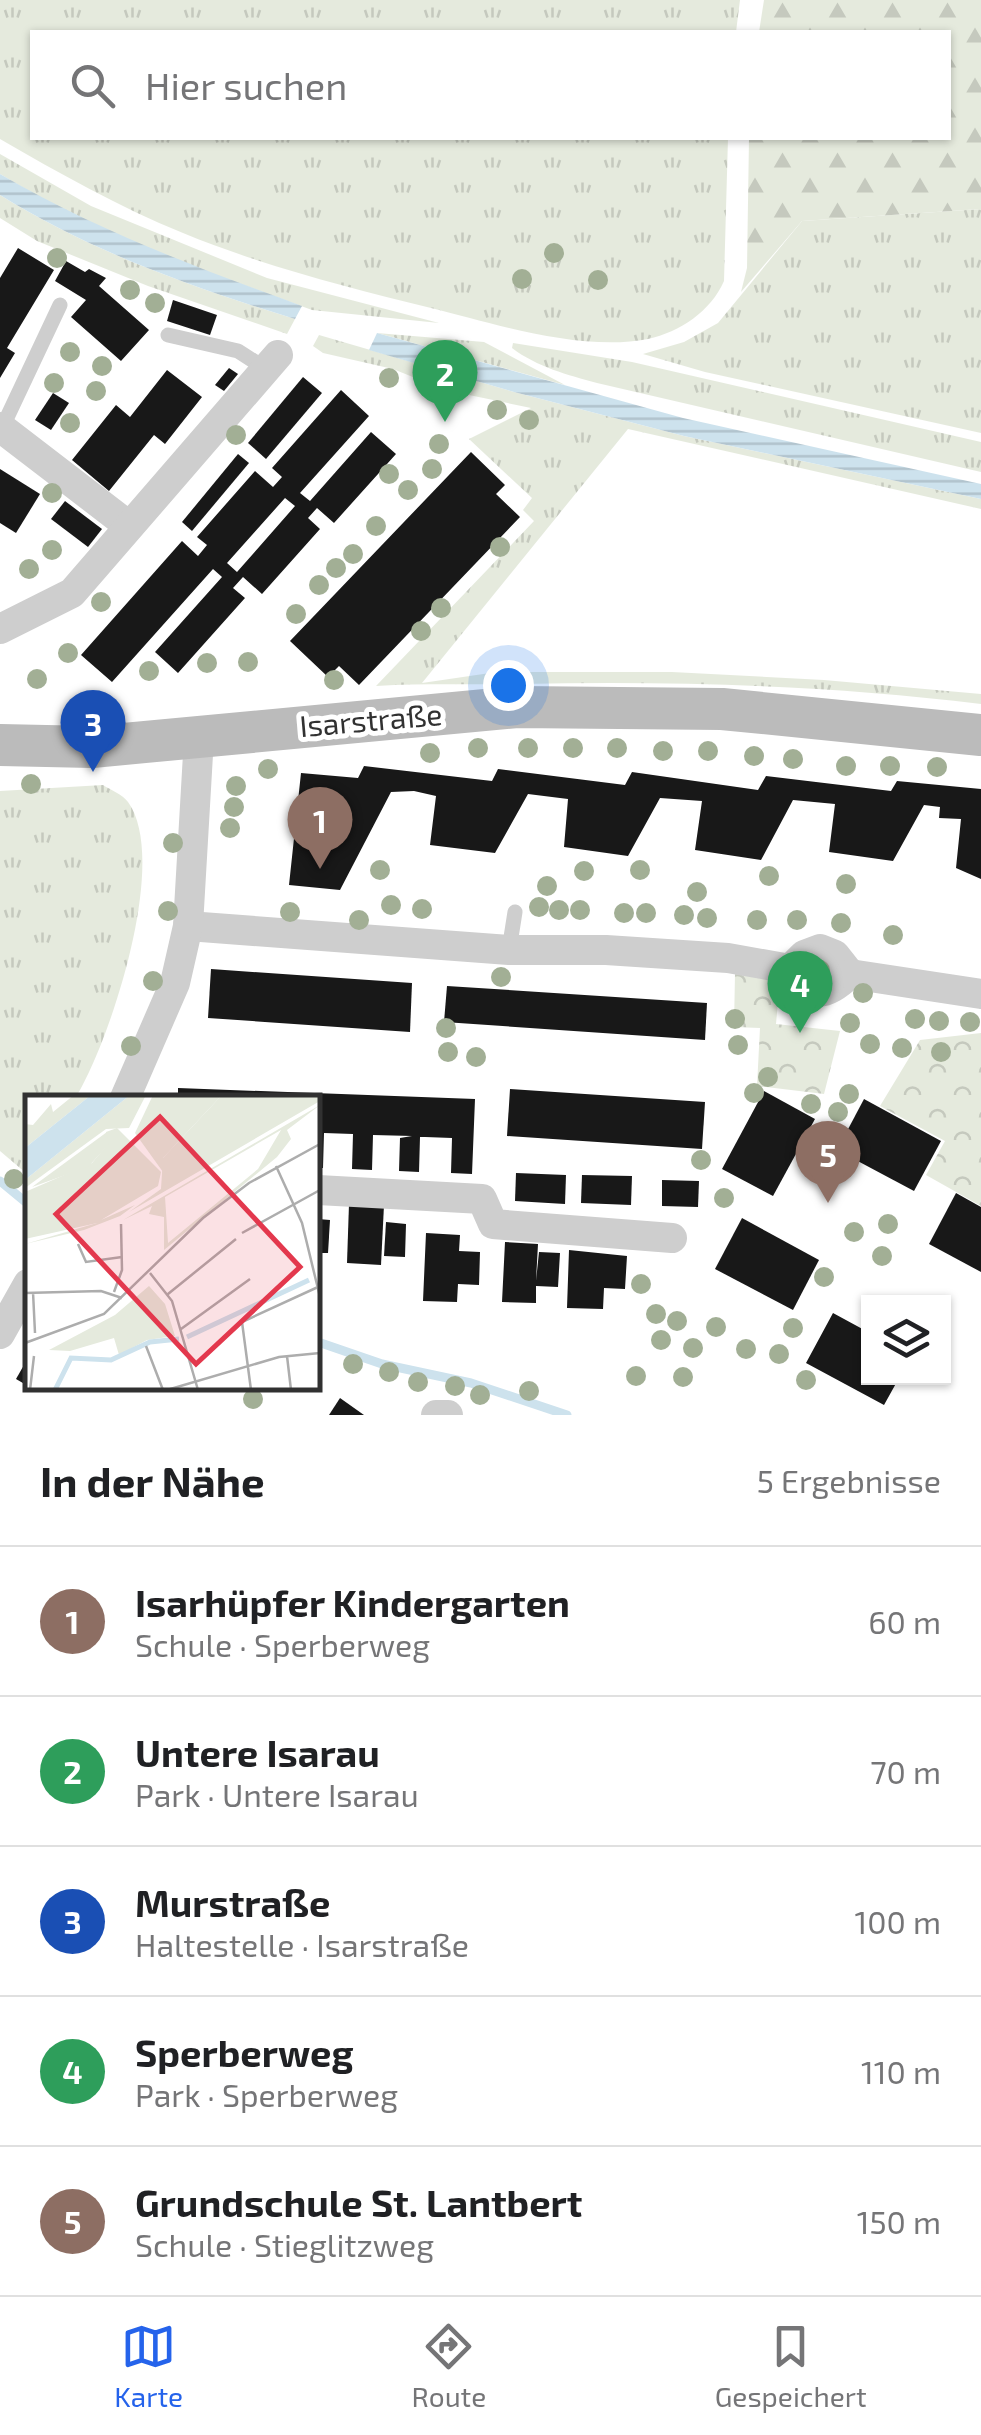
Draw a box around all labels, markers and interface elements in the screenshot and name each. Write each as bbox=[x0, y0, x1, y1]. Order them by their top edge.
search box bbox=[30, 30, 951, 140]
icon: search bbox=[65, 58, 120, 113]
text: Hier suchen bbox=[145, 62, 347, 108]
pin: 2 bbox=[412, 340, 478, 422]
your location bbox=[483, 660, 534, 711]
pin: 3 bbox=[61, 690, 126, 772]
street label: Isarstraße bbox=[298, 695, 444, 743]
pin: 1 bbox=[288, 786, 352, 869]
pin: 4 bbox=[768, 950, 832, 1033]
inset map bbox=[25, 1095, 320, 1390]
pin: 5 bbox=[796, 1120, 860, 1203]
map controls bbox=[861, 1295, 951, 1385]
button: layers bbox=[861, 1295, 951, 1385]
text: In der Nähe bbox=[40, 1455, 265, 1505]
text: 5 Ergebnisse bbox=[757, 1461, 941, 1499]
text: Isarhüpfer Kindergarten bbox=[135, 1579, 570, 1625]
text: 1 bbox=[66, 1602, 79, 1640]
text: 60 m bbox=[868, 1602, 941, 1640]
text: Schule · Sperberweg bbox=[135, 1625, 430, 1663]
text: Untere Isarau bbox=[135, 1729, 380, 1775]
text: 2 bbox=[63, 1752, 82, 1790]
text: 70 m bbox=[870, 1752, 941, 1790]
text: Park · Untere Isarau bbox=[135, 1775, 419, 1813]
text: Murstraße bbox=[135, 1879, 330, 1925]
text: 3 bbox=[63, 1902, 82, 1940]
text: 100 m bbox=[855, 1902, 941, 1940]
text: Haltestelle · Isarstraße bbox=[135, 1925, 469, 1963]
text: Sperberweg bbox=[135, 2029, 354, 2075]
text: 4 bbox=[62, 2052, 83, 2090]
text: 110 m bbox=[861, 2052, 941, 2090]
text: Park · Sperberweg bbox=[135, 2075, 398, 2113]
text: Grundschule St. Lantbert bbox=[135, 2179, 582, 2225]
text: 5 bbox=[64, 2202, 81, 2240]
text: 150 m bbox=[857, 2202, 941, 2240]
text: Schule · Stieglitzweg bbox=[135, 2225, 434, 2263]
tab: Karte bbox=[114, 2319, 183, 2413]
tab: Route bbox=[412, 2319, 486, 2413]
tab: Gespeichert bbox=[715, 2319, 867, 2413]

